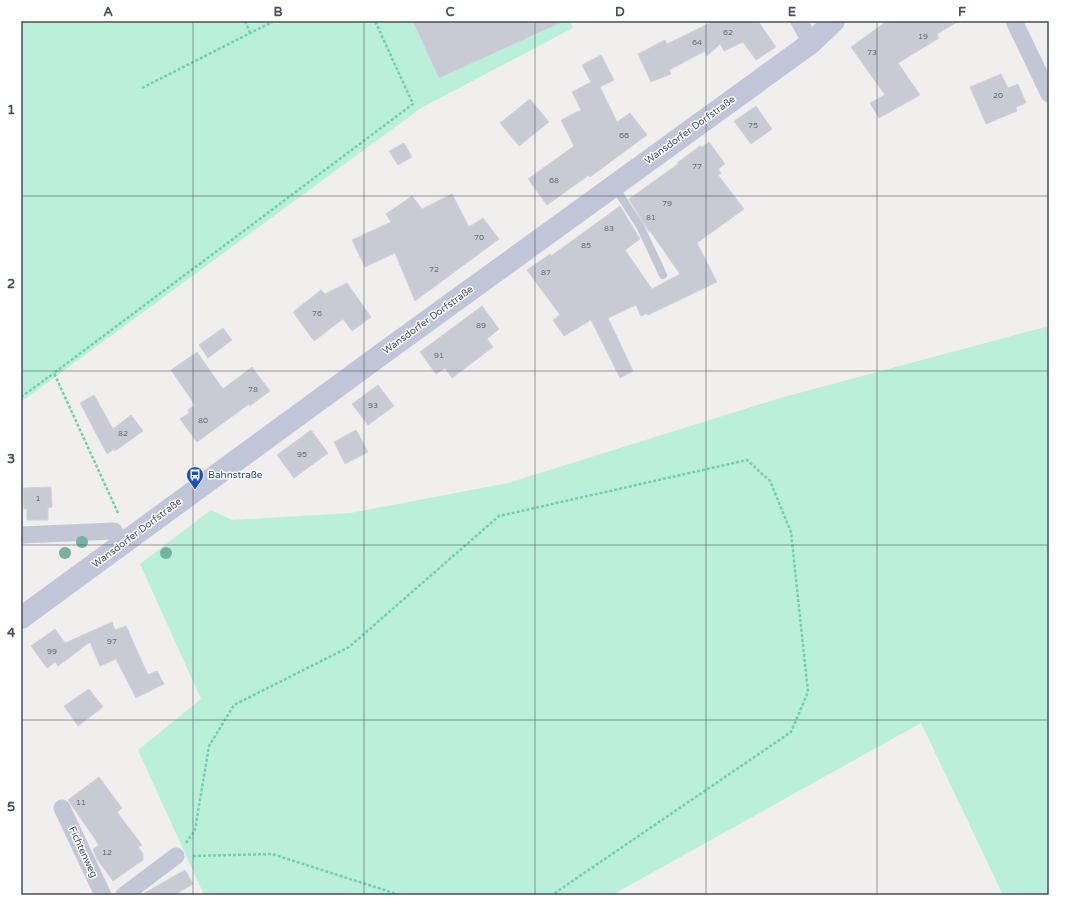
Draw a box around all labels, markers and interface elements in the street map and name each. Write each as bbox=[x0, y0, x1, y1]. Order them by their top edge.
text: A bbox=[103, 4, 113, 20]
text: B bbox=[273, 4, 283, 20]
text: C bbox=[445, 4, 455, 20]
text: D bbox=[615, 4, 625, 20]
text: E bbox=[788, 4, 796, 20]
text: F bbox=[958, 4, 966, 20]
house number: 62 bbox=[723, 28, 733, 37]
house number: 19 bbox=[918, 32, 928, 41]
house number: 64 bbox=[692, 38, 702, 47]
house number: 73 bbox=[867, 48, 877, 57]
house number: 20 bbox=[993, 91, 1003, 100]
street label: Wansdorfer Dorfstraße bbox=[642, 93, 738, 167]
text: 1 bbox=[7, 102, 15, 118]
house number: 75 bbox=[748, 121, 758, 130]
house number: 66 bbox=[619, 131, 629, 140]
house number: 77 bbox=[692, 162, 702, 171]
house number: 68 bbox=[549, 176, 559, 185]
house number: 79 bbox=[662, 199, 672, 208]
house number: 81 bbox=[646, 213, 656, 222]
house number: 83 bbox=[604, 224, 614, 233]
house number: 70 bbox=[474, 233, 484, 242]
house number: 85 bbox=[581, 241, 591, 250]
house number: 72 bbox=[429, 265, 439, 274]
house number: 87 bbox=[541, 268, 551, 277]
text: 2 bbox=[7, 276, 15, 292]
street label: Wansdorfer Dorfstraße bbox=[380, 283, 476, 357]
house number: 76 bbox=[312, 309, 322, 318]
house number: 89 bbox=[476, 321, 486, 330]
house number: 91 bbox=[434, 351, 444, 360]
house number: 78 bbox=[248, 385, 258, 394]
house number: 93 bbox=[368, 401, 378, 410]
house number: 80 bbox=[198, 416, 208, 425]
house number: 82 bbox=[118, 429, 128, 438]
house number: 95 bbox=[297, 450, 307, 459]
text: 3 bbox=[7, 451, 15, 467]
bus stop icon: Bahnstraße bbox=[185, 465, 205, 490]
place label: Bahnstraße bbox=[208, 469, 263, 481]
house number: 1 bbox=[35, 494, 41, 503]
street label: Wansdorfer Dorfstraße bbox=[90, 495, 184, 571]
text: 4 bbox=[7, 625, 16, 641]
house number: 97 bbox=[107, 637, 117, 646]
house number: 99 bbox=[47, 647, 57, 656]
house number: 11 bbox=[76, 798, 86, 807]
text: 5 bbox=[7, 799, 15, 815]
street label: Fichtenweg bbox=[66, 825, 100, 879]
house number: 12 bbox=[102, 848, 112, 857]

